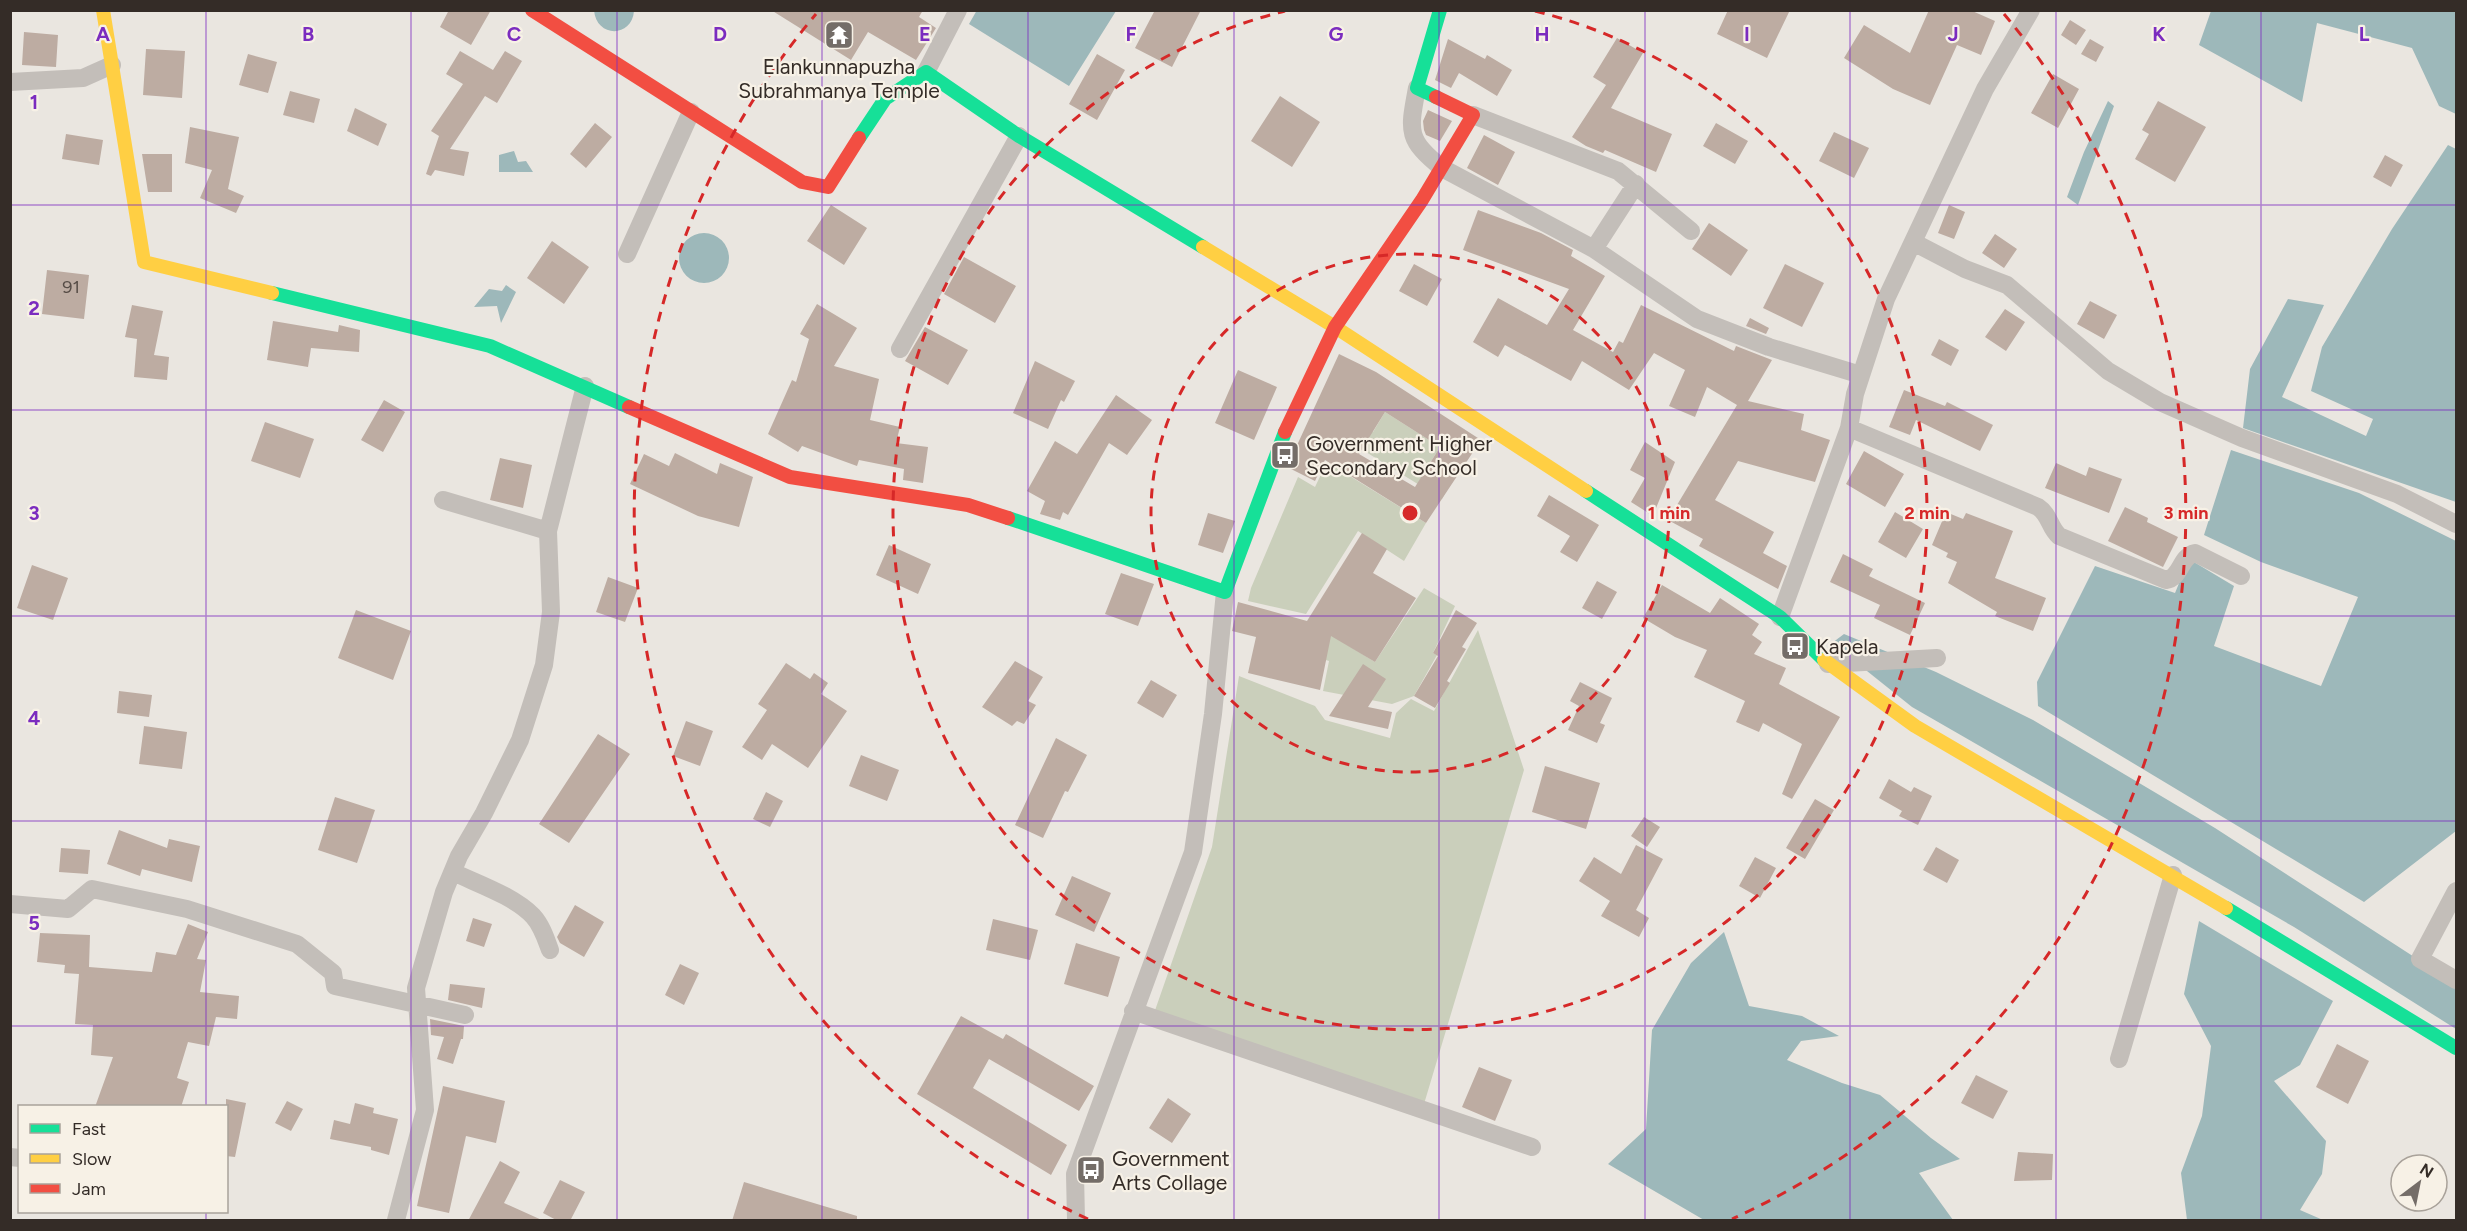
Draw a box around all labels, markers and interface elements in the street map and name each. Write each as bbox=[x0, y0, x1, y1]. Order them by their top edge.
temple icon: Elankunnapuzha Subrahmanya Temple bbox=[823, 19, 855, 51]
text: A bbox=[96, 22, 111, 46]
text: B bbox=[302, 22, 314, 46]
text: C bbox=[507, 22, 521, 46]
text: D bbox=[713, 22, 727, 46]
text: E bbox=[919, 22, 931, 46]
text: F bbox=[1125, 22, 1137, 46]
text: G bbox=[1329, 22, 1344, 46]
text: H bbox=[1535, 22, 1550, 46]
text: I bbox=[1744, 22, 1750, 46]
text: J bbox=[1947, 22, 1959, 46]
text: K bbox=[2152, 22, 2166, 46]
text: L bbox=[2359, 22, 2370, 46]
place label: Elankunnapuzha Subrahmanya Temple bbox=[738, 54, 940, 103]
text: 1 bbox=[30, 90, 38, 114]
house number: 91 bbox=[62, 276, 80, 298]
text: 2 bbox=[28, 296, 40, 320]
place label: Government Higher Secondary School bbox=[1306, 431, 1492, 480]
bus stop icon: Government Higher Secondary School bbox=[1269, 439, 1301, 471]
text: 3 bbox=[28, 501, 40, 525]
text: 1 min bbox=[1648, 502, 1690, 524]
text: 2 min bbox=[1904, 502, 1950, 524]
text: 3 min bbox=[2164, 502, 2208, 524]
centre of rings bbox=[1400, 503, 1420, 523]
bus stop icon: Kapela bbox=[1779, 630, 1811, 662]
place label: Kapela bbox=[1816, 634, 1879, 659]
text: 4 bbox=[28, 706, 41, 730]
text: 5 bbox=[28, 911, 40, 935]
legend bbox=[18, 1105, 228, 1213]
text: Fast bbox=[72, 1118, 106, 1140]
place label: Government Arts Collage bbox=[1112, 1146, 1230, 1195]
text: Slow bbox=[72, 1148, 111, 1170]
north arrow bbox=[2389, 1153, 2449, 1213]
bus stop icon: Government Arts Collage bbox=[1075, 1154, 1107, 1186]
text: N bbox=[2416, 1159, 2437, 1182]
text: Jam bbox=[72, 1178, 106, 1200]

